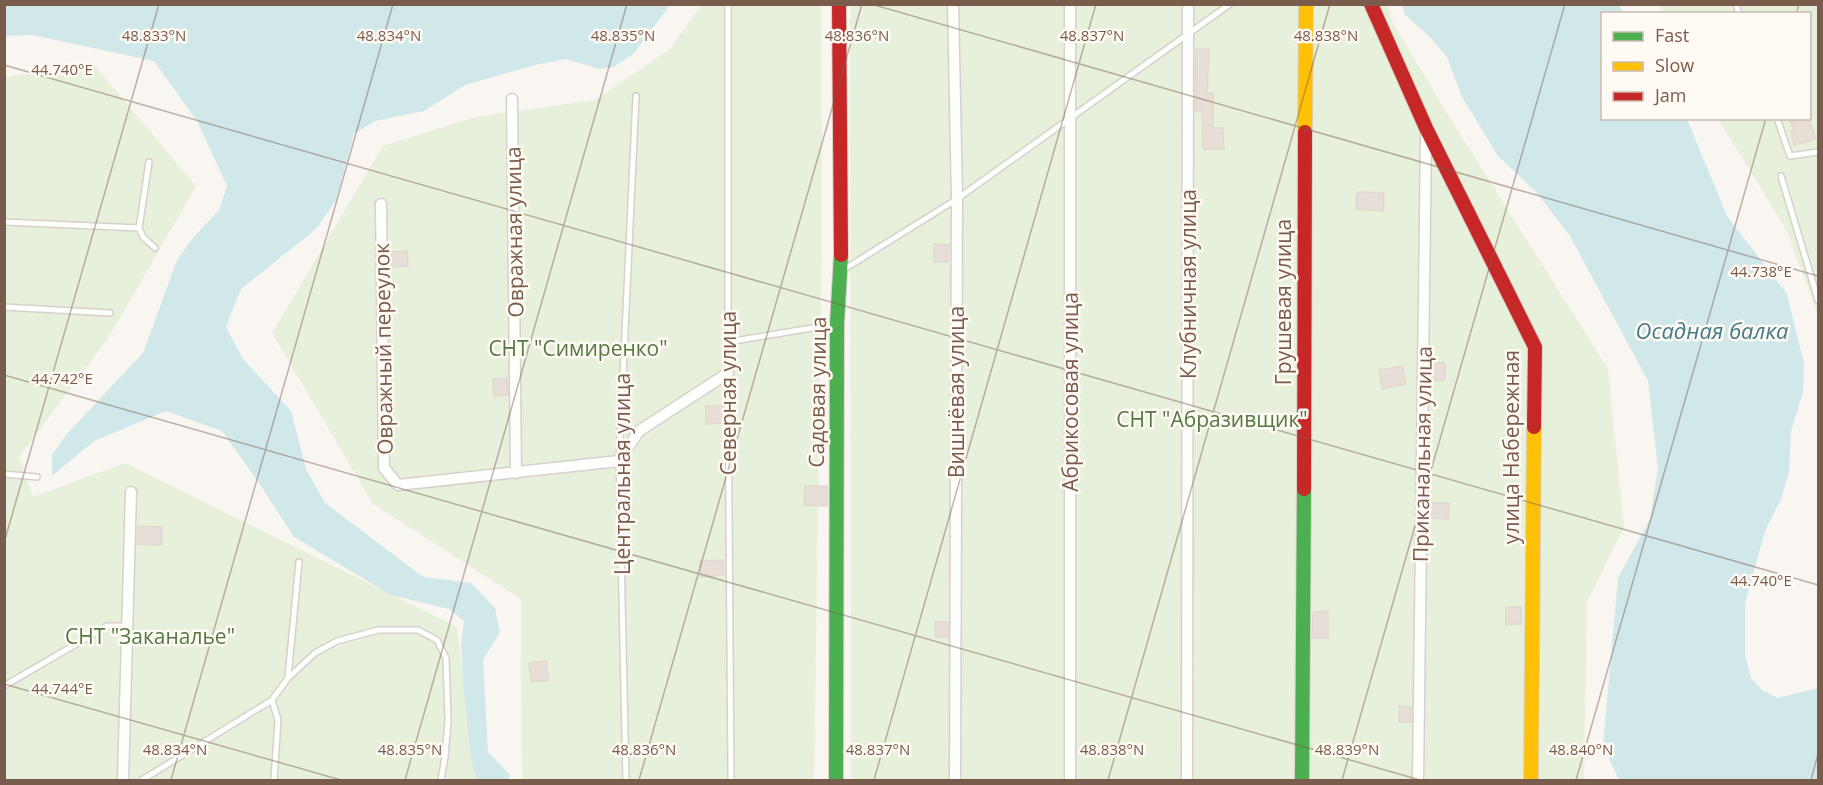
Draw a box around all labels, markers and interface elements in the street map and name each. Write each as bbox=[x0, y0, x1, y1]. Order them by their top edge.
legend bbox=[1601, 12, 1811, 120]
text: Fast bbox=[1655, 23, 1689, 47]
text: 48.833°N bbox=[122, 25, 186, 45]
text: 48.834°N bbox=[357, 25, 421, 45]
text: 48.835°N bbox=[591, 25, 655, 45]
text: 48.836°N bbox=[825, 25, 889, 45]
text: 48.837°N bbox=[1060, 25, 1124, 45]
text: 48.838°N bbox=[1294, 25, 1358, 45]
text: Slow bbox=[1655, 53, 1694, 77]
text: 44.740°E bbox=[31, 59, 93, 79]
text: Jam bbox=[1653, 83, 1687, 107]
street label: Овражная улица bbox=[499, 146, 529, 318]
street label: Клубничная улица bbox=[1174, 189, 1202, 379]
street label: Грушевая улица bbox=[1269, 219, 1297, 385]
street label: Овражный переулок bbox=[367, 243, 399, 455]
text: 44.738°E bbox=[1730, 261, 1792, 281]
street label: Абрикосовая улица bbox=[1056, 292, 1084, 492]
street label: Вишнёвая улица bbox=[942, 306, 970, 478]
street label: Северная улица bbox=[714, 311, 742, 475]
water label: Осадная балка bbox=[1636, 315, 1788, 345]
street label: Садовая улица bbox=[802, 316, 832, 468]
park label: СНТ "Симиренко" bbox=[488, 334, 668, 362]
street label: Приканальная улица bbox=[1406, 346, 1438, 562]
street label: улица Набережная bbox=[1497, 350, 1525, 544]
text: 44.742°E bbox=[31, 368, 93, 388]
street label: Центральная улица bbox=[608, 373, 636, 575]
park label: СНТ "Абразивщик" bbox=[1116, 405, 1308, 433]
text: 44.740°E bbox=[1730, 570, 1792, 590]
park label: СНТ "Заканалье" bbox=[65, 622, 235, 650]
text: 44.744°E bbox=[31, 678, 93, 698]
text: 48.834°N bbox=[143, 739, 207, 759]
text: 48.835°N bbox=[378, 739, 442, 759]
text: 48.836°N bbox=[612, 739, 676, 759]
text: 48.837°N bbox=[846, 739, 910, 759]
text: 48.838°N bbox=[1080, 739, 1144, 759]
text: 48.839°N bbox=[1315, 739, 1379, 759]
text: 48.840°N bbox=[1549, 739, 1613, 759]

